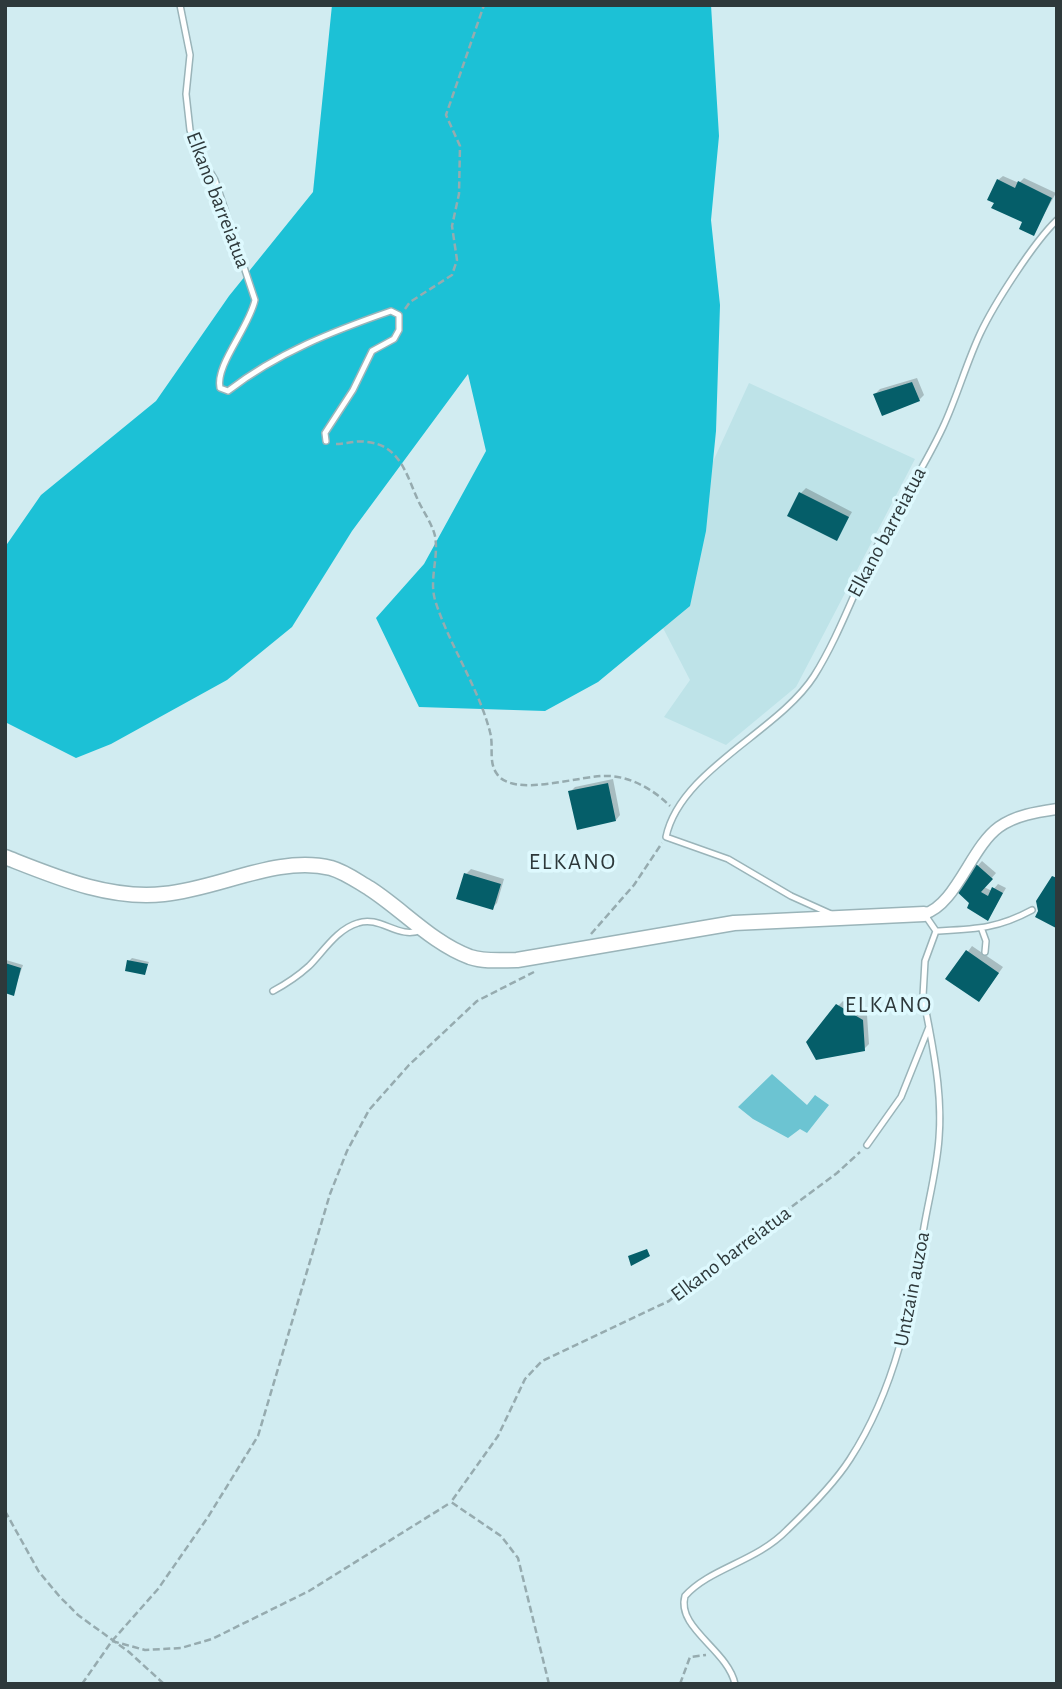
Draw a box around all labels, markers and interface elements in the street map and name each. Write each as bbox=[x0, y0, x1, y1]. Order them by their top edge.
street label: Elkano barreiatua bbox=[180, 128, 256, 272]
street label: Elkano barreiatua bbox=[842, 463, 932, 601]
district label: ELKANO bbox=[530, 848, 616, 876]
district label: ELKANO bbox=[846, 991, 932, 1019]
street label: Elkano barreiatua bbox=[666, 1201, 796, 1307]
street label: Untzain auzoa bbox=[888, 1229, 936, 1349]

